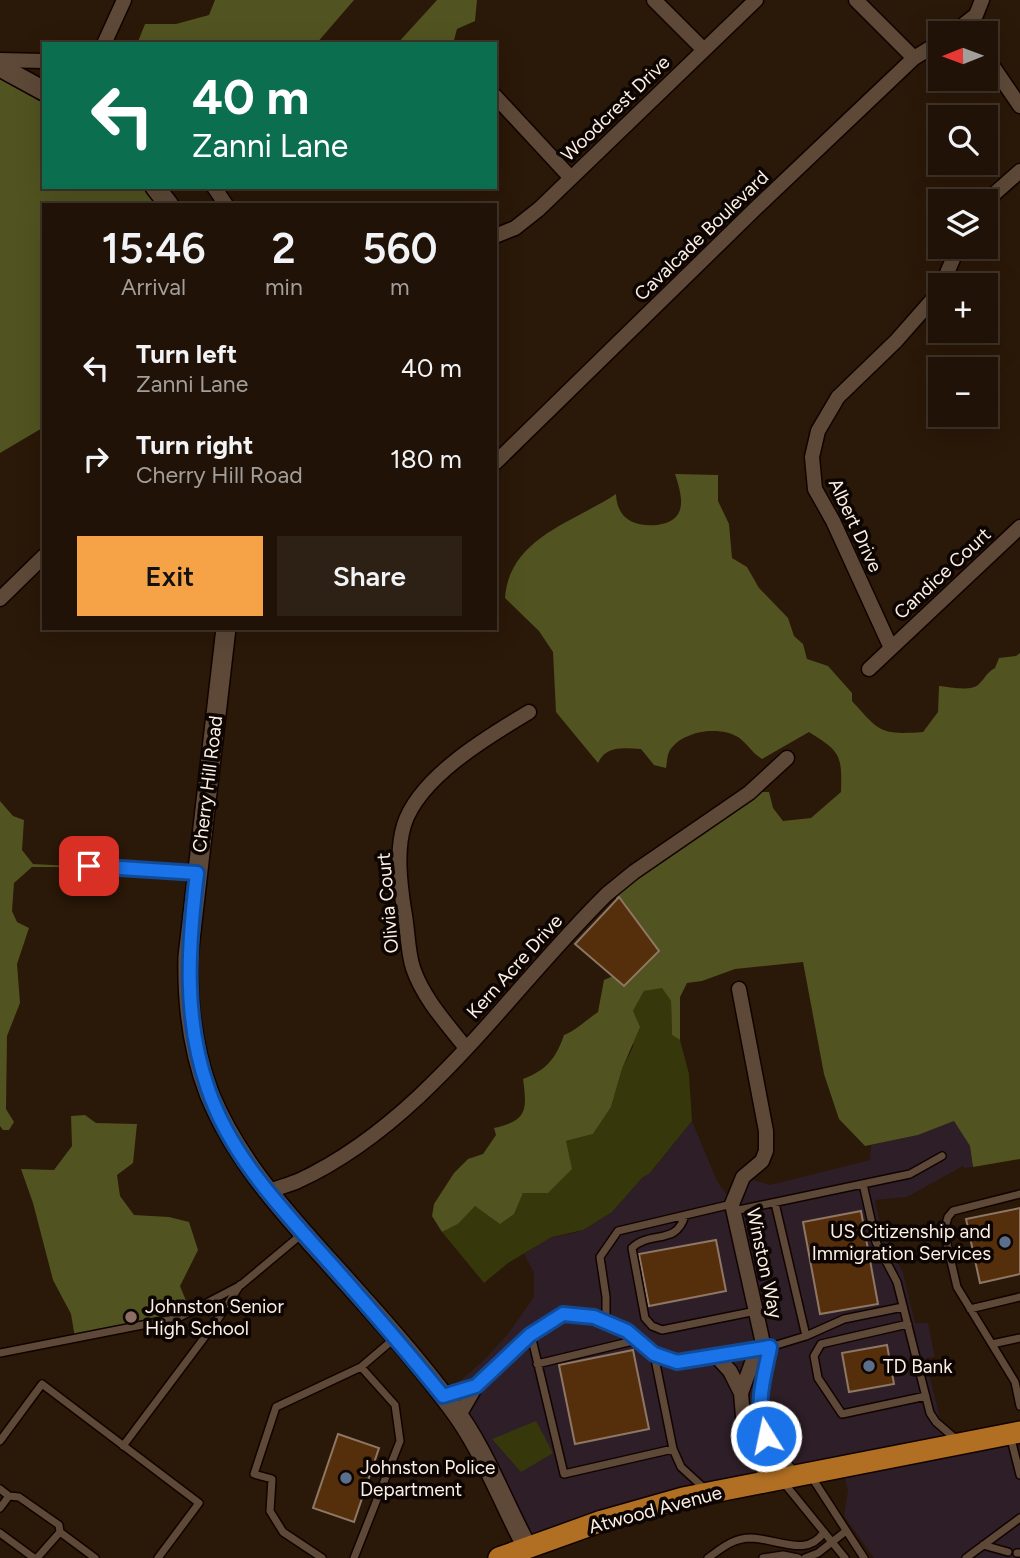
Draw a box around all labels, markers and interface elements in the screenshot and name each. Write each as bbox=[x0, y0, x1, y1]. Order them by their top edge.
north arrow bbox=[928, 21, 998, 91]
map controls bbox=[928, 21, 998, 427]
street label: Woodcrest Drive bbox=[556, 51, 675, 166]
text: 40 m bbox=[192, 67, 309, 126]
icon: left bbox=[77, 70, 168, 161]
button: search bbox=[928, 105, 998, 175]
text: Zanni Lane bbox=[192, 127, 348, 165]
street label: Cavalcade Boulevard bbox=[630, 165, 773, 305]
button: layers bbox=[928, 189, 998, 259]
text: 15:46 bbox=[101, 223, 206, 274]
text: 2 bbox=[272, 223, 296, 274]
text: 560 bbox=[362, 223, 438, 274]
text: Arrival bbox=[121, 273, 186, 301]
text: min bbox=[265, 273, 303, 301]
text: m bbox=[390, 273, 410, 301]
button: + bbox=[928, 273, 998, 343]
text: Turn left bbox=[136, 338, 237, 370]
icon: left bbox=[77, 349, 115, 387]
text: 40 m bbox=[401, 352, 462, 384]
button: − bbox=[928, 357, 998, 427]
text: Zanni Lane bbox=[136, 370, 248, 398]
text: Turn right bbox=[136, 429, 253, 461]
icon: right bbox=[77, 440, 115, 478]
text: 180 m bbox=[390, 443, 462, 475]
text: Cherry Hill Road bbox=[136, 461, 303, 489]
street label: Albert Drive bbox=[824, 475, 887, 576]
street label: Candice Court bbox=[889, 523, 995, 624]
button: Exit bbox=[77, 536, 263, 616]
button: Share bbox=[277, 536, 462, 616]
street label: Cherry Hill Road bbox=[188, 714, 227, 854]
pin bbox=[59, 836, 119, 896]
icon: arrive bbox=[70, 847, 108, 885]
street label: Olivia Court bbox=[372, 852, 403, 954]
street label: Kern Acre Drive bbox=[462, 910, 567, 1023]
street label: Winston Way bbox=[742, 1206, 787, 1321]
place label: US Citizenship and Immigration Services bbox=[812, 1220, 991, 1265]
marker: US Citizenship and Immigration Services bbox=[997, 1234, 1013, 1250]
place label: Johnston Senior High School bbox=[145, 1295, 284, 1340]
marker: Johnston Senior High School bbox=[123, 1309, 139, 1325]
place label: TD Bank bbox=[883, 1355, 953, 1378]
marker: TD Bank bbox=[861, 1358, 877, 1374]
position arrow bbox=[729, 1399, 803, 1473]
place label: Johnston Police Department bbox=[360, 1456, 495, 1501]
marker: Johnston Police Department bbox=[338, 1470, 354, 1486]
street label: Atwood Avenue bbox=[586, 1481, 724, 1538]

